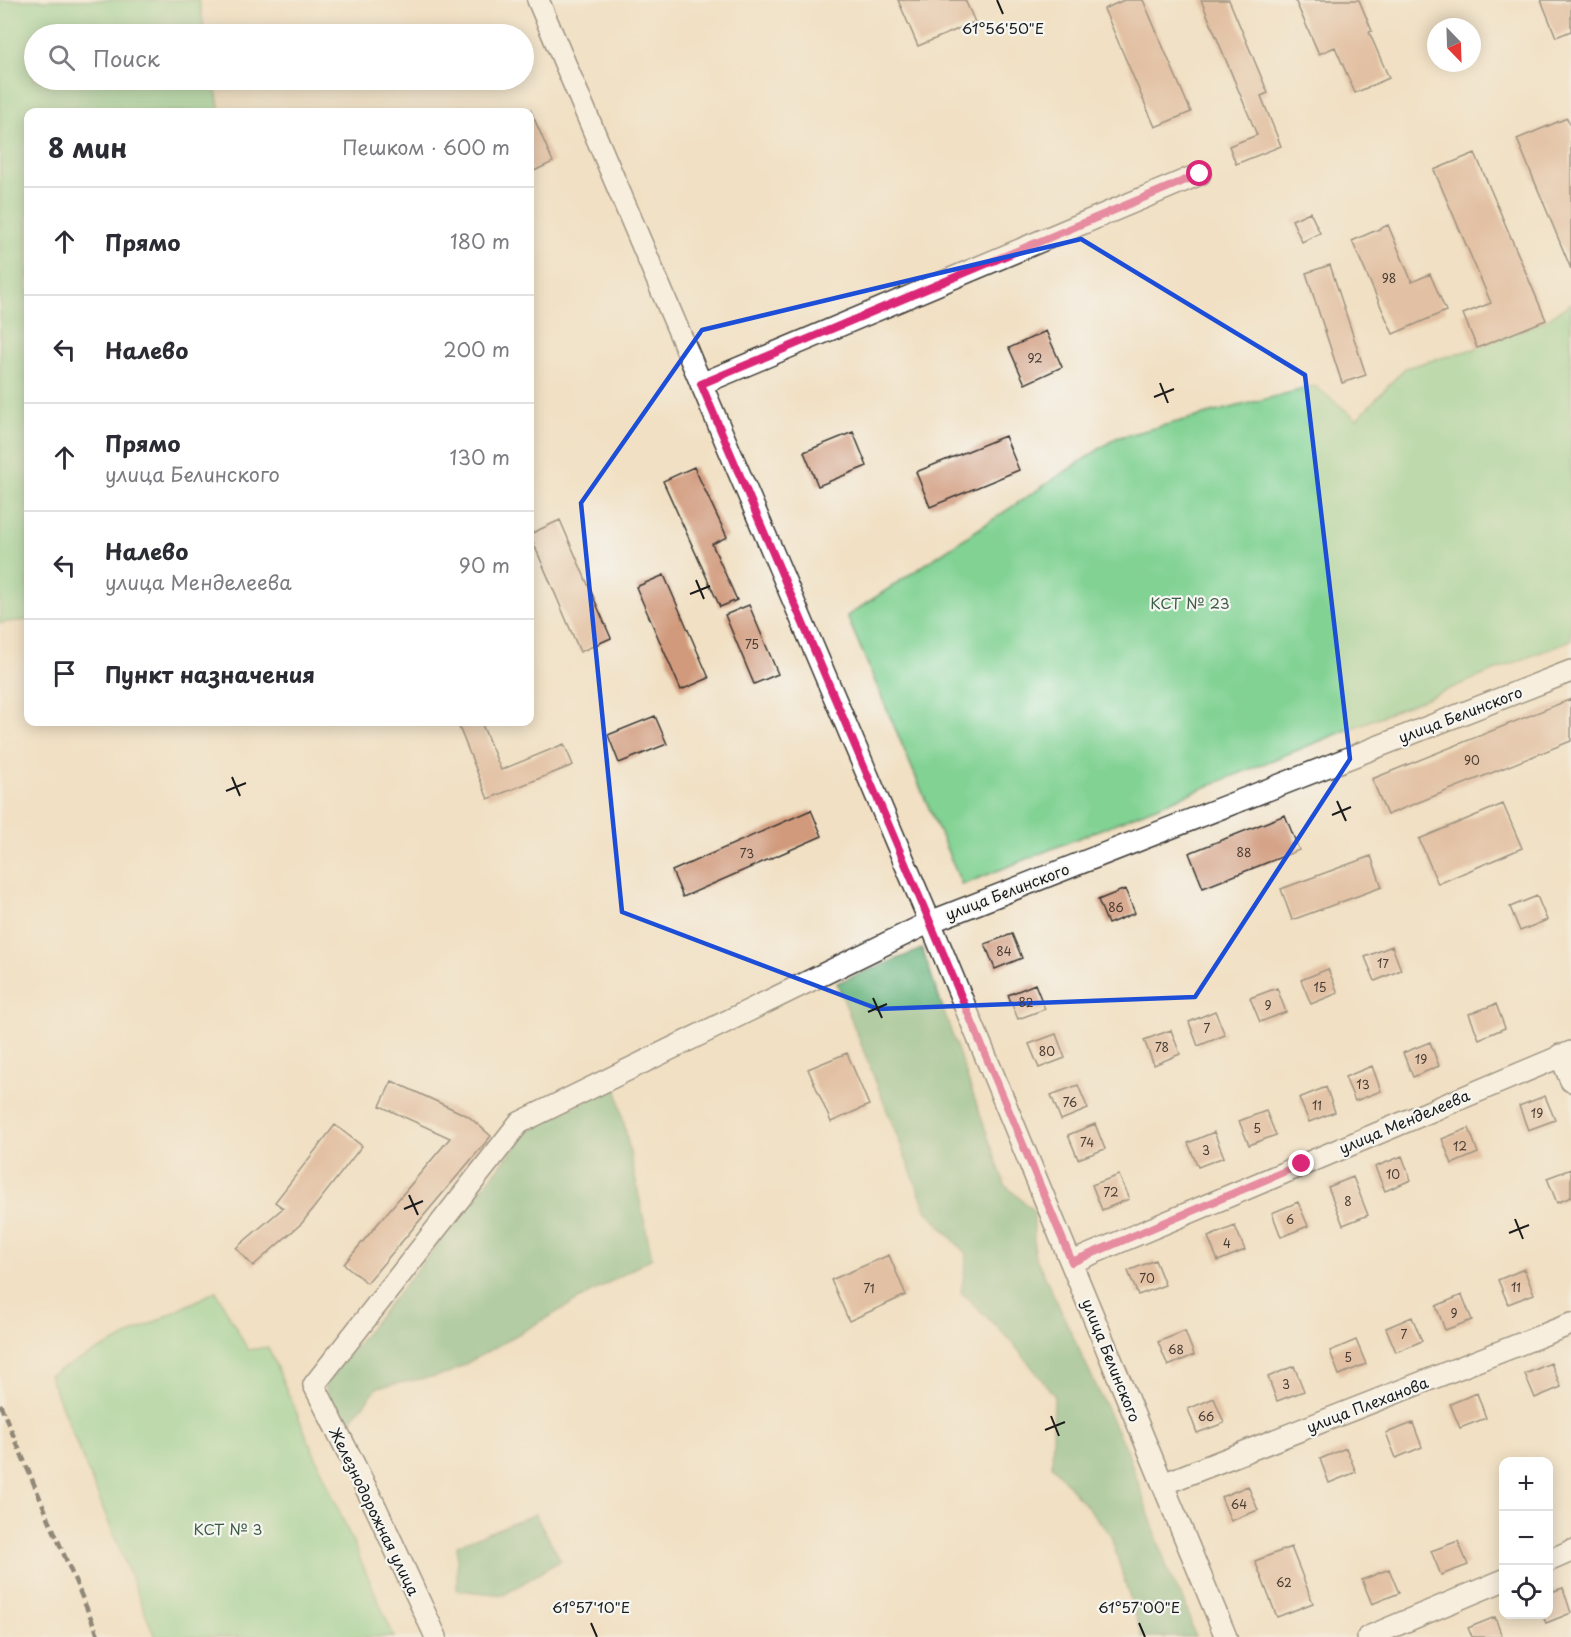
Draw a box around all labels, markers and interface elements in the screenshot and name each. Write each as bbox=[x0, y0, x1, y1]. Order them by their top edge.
text: 61°56'50"E bbox=[962, 16, 1044, 39]
north arrow bbox=[1427, 18, 1481, 72]
search box bbox=[24, 24, 534, 90]
icon: search bbox=[45, 41, 78, 74]
text: Поиск bbox=[93, 41, 160, 74]
text: 8 мин bbox=[48, 128, 127, 167]
text: Пешком · 600 m bbox=[342, 132, 510, 162]
route start bbox=[1186, 160, 1212, 186]
icon: ahead bbox=[48, 225, 81, 258]
text: Прямо bbox=[105, 225, 180, 258]
text: 180 m bbox=[450, 226, 510, 256]
house number: 98 bbox=[1382, 269, 1396, 287]
icon: left bbox=[48, 333, 81, 366]
text: Налево bbox=[105, 333, 188, 366]
text: 200 m bbox=[443, 334, 510, 364]
house number: 92 bbox=[1027, 349, 1043, 367]
text: Прямо bbox=[105, 426, 180, 459]
icon: ahead bbox=[48, 441, 81, 474]
text: 130 m bbox=[450, 442, 510, 472]
text: улица Белинского bbox=[105, 459, 280, 489]
text: Налево bbox=[105, 534, 188, 567]
icon: left bbox=[48, 549, 81, 582]
text: 90 m bbox=[459, 550, 510, 580]
text: улица Менделеева bbox=[105, 567, 292, 597]
park label: КСТ № 23 bbox=[1150, 591, 1230, 614]
house number: 75 bbox=[745, 635, 759, 653]
icon: arrive bbox=[48, 657, 81, 690]
text: Пункт назначения bbox=[105, 657, 315, 690]
street label: улица Белинского bbox=[1395, 680, 1525, 748]
house number: 90 bbox=[1464, 751, 1480, 769]
house number: 88 bbox=[1237, 843, 1251, 861]
house number: 73 bbox=[740, 844, 754, 862]
street label: улица Белинского bbox=[942, 857, 1072, 925]
house number: 86 bbox=[1108, 898, 1124, 916]
house number: 84 bbox=[996, 942, 1012, 960]
house number: 17 bbox=[1377, 954, 1389, 972]
house number: 15 bbox=[1313, 978, 1327, 996]
house number: 82 bbox=[1019, 993, 1034, 1011]
house number: 9 bbox=[1264, 996, 1272, 1014]
house number: 7 bbox=[1204, 1019, 1211, 1037]
house number: 78 bbox=[1155, 1038, 1169, 1056]
house number: 80 bbox=[1039, 1042, 1055, 1060]
house number: 19 bbox=[1415, 1050, 1427, 1068]
house number: 13 bbox=[1356, 1075, 1370, 1093]
street label: улица Менделеева bbox=[1335, 1083, 1474, 1159]
house number: 76 bbox=[1063, 1093, 1077, 1111]
house number: 11 bbox=[1312, 1096, 1322, 1114]
house number: 19 bbox=[1531, 1104, 1543, 1122]
house number: 5 bbox=[1253, 1119, 1261, 1137]
house number: 74 bbox=[1080, 1133, 1094, 1151]
house number: 12 bbox=[1453, 1137, 1467, 1155]
house number: 3 bbox=[1202, 1141, 1210, 1159]
route end bbox=[1288, 1150, 1314, 1176]
house number: 10 bbox=[1386, 1165, 1400, 1183]
house number: 72 bbox=[1103, 1183, 1119, 1201]
house number: 8 bbox=[1344, 1192, 1352, 1210]
house number: 6 bbox=[1286, 1210, 1294, 1228]
house number: 4 bbox=[1223, 1234, 1231, 1252]
house number: 70 bbox=[1139, 1269, 1155, 1287]
house number: 11 bbox=[1511, 1278, 1521, 1296]
house number: 71 bbox=[863, 1279, 875, 1297]
street label: улица Белинского bbox=[1077, 1295, 1147, 1425]
house number: 9 bbox=[1450, 1304, 1458, 1322]
house number: 7 bbox=[1401, 1325, 1408, 1343]
house number: 68 bbox=[1168, 1340, 1184, 1358]
house number: 5 bbox=[1344, 1348, 1352, 1366]
street label: улица Плеханова bbox=[1303, 1370, 1432, 1438]
house number: 3 bbox=[1282, 1375, 1290, 1393]
house number: 66 bbox=[1198, 1407, 1214, 1425]
street label: Железнодорожная улица bbox=[324, 1423, 426, 1600]
map controls bbox=[1499, 1457, 1553, 1619]
button: + bbox=[1499, 1457, 1553, 1511]
house number: 64 bbox=[1231, 1495, 1247, 1513]
button: − bbox=[1499, 1511, 1553, 1565]
park label: КСТ № 3 bbox=[193, 1517, 263, 1540]
button: locate bbox=[1499, 1565, 1553, 1619]
house number: 62 bbox=[1276, 1573, 1292, 1591]
text: 61°57'10"E bbox=[552, 1595, 630, 1618]
text: 61°57'00"E bbox=[1098, 1595, 1180, 1618]

